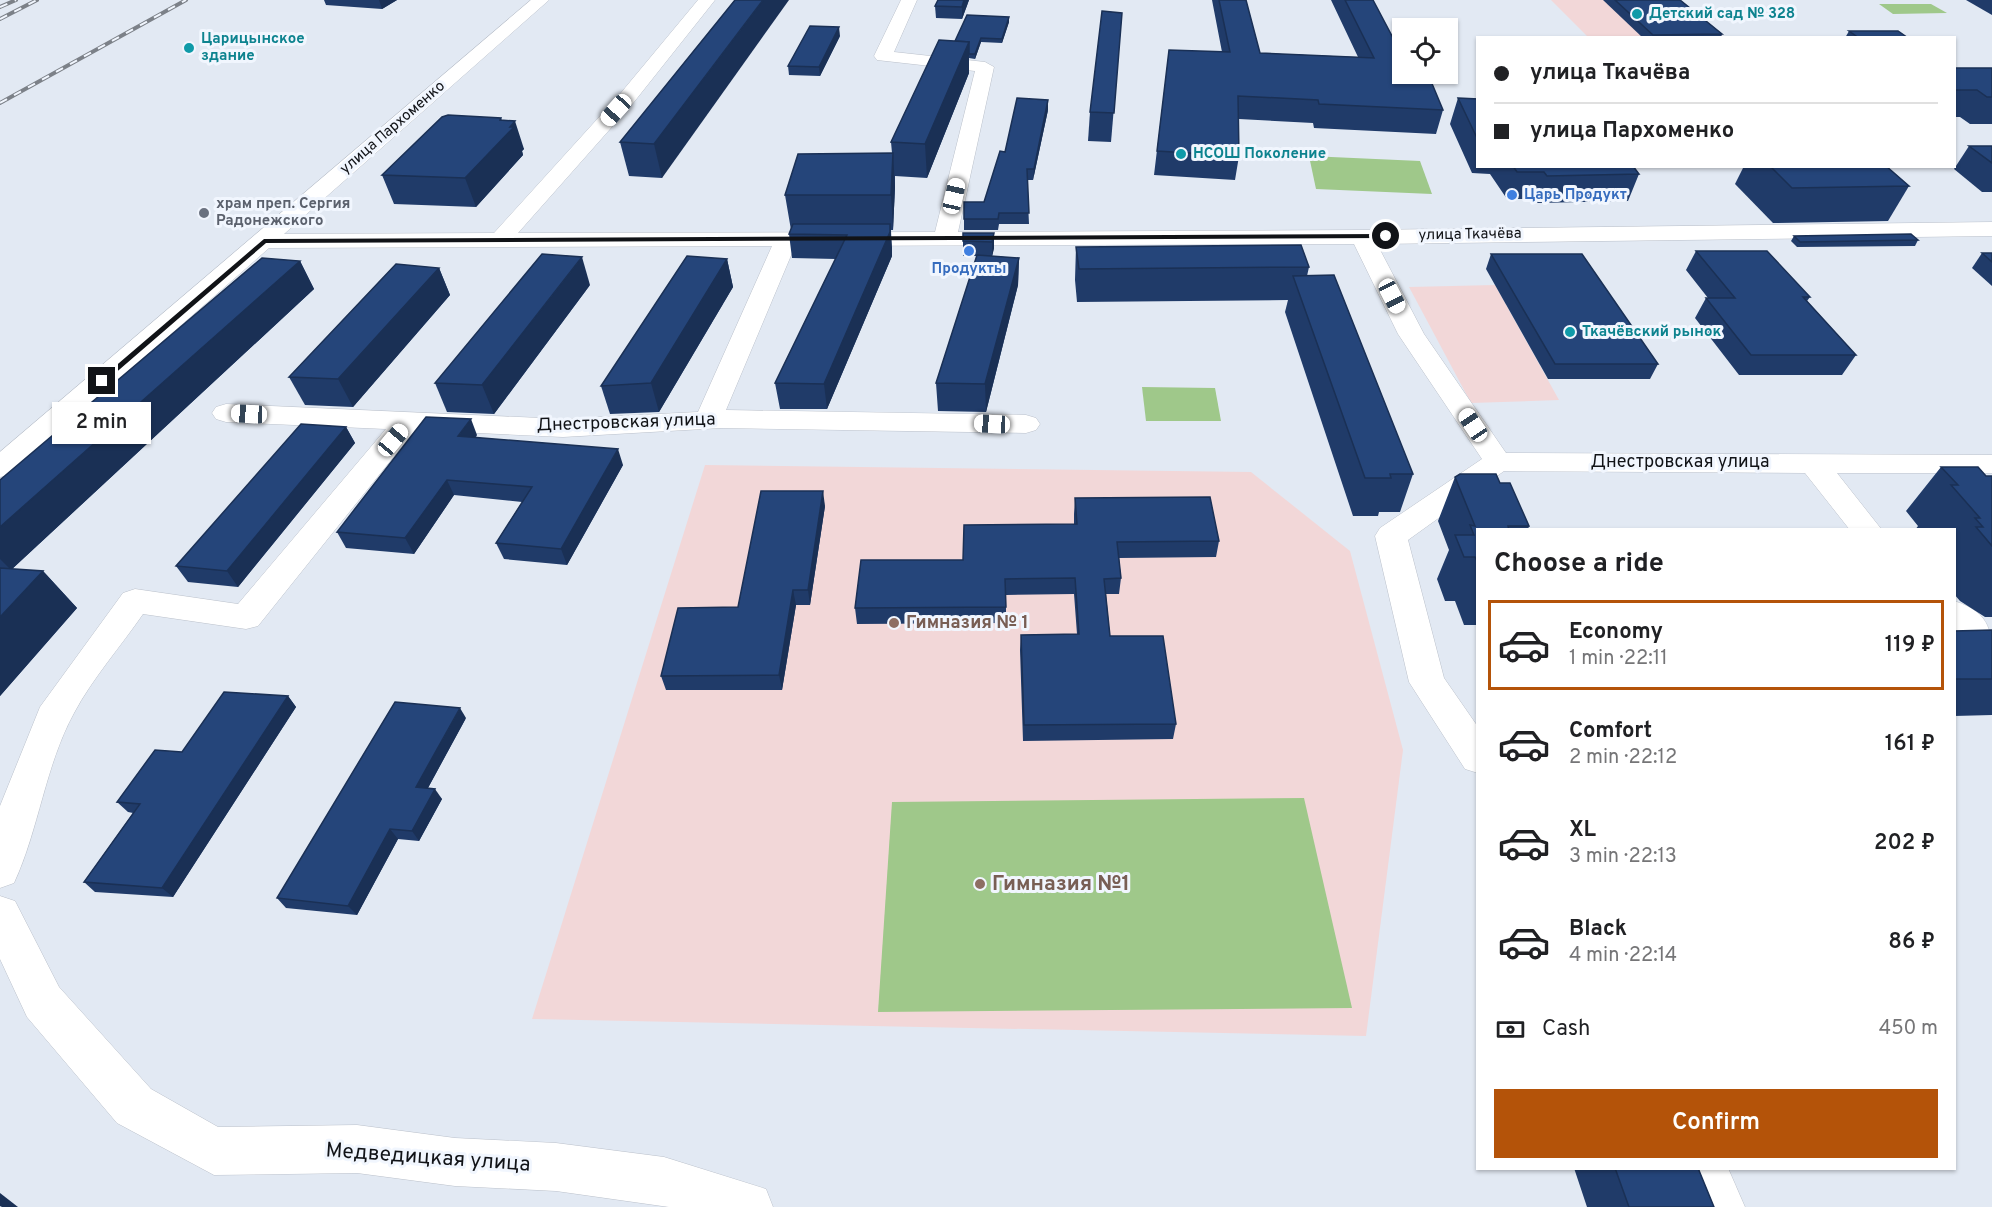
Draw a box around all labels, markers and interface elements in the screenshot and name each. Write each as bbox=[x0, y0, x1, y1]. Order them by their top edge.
place label: Детский сад № 328 bbox=[1649, 5, 1795, 24]
marker: Детский сад № 328 bbox=[1630, 7, 1644, 21]
map controls bbox=[1392, 18, 1458, 84]
button: locate bbox=[1392, 18, 1458, 84]
place label: Царицынское здание bbox=[201, 30, 305, 66]
marker: Царицынское здание bbox=[182, 41, 196, 55]
text: улица Ткачёва bbox=[1530, 60, 1690, 87]
street label: улица Пархоменко bbox=[337, 77, 449, 179]
car bbox=[597, 91, 635, 129]
text: улица Пархоменко bbox=[1530, 118, 1734, 145]
place label: НСОШ Поколение bbox=[1193, 145, 1326, 164]
marker: НСОШ Поколение bbox=[1174, 147, 1188, 161]
car bbox=[941, 176, 967, 216]
place label: Царь Продукт bbox=[1524, 186, 1627, 205]
marker: Царь Продукт bbox=[1505, 188, 1519, 202]
place label: храм преп. Сергия Радонежского bbox=[216, 195, 350, 231]
marker: храм преп. Сергия Радонежского bbox=[197, 206, 211, 220]
route start bbox=[1372, 222, 1399, 249]
street label: улица Ткачёва bbox=[1418, 225, 1522, 245]
marker: Продукты bbox=[962, 244, 976, 258]
place label: Продукты bbox=[932, 260, 1006, 279]
car bbox=[1376, 276, 1408, 316]
place label: Ткачёвский рынок bbox=[1582, 323, 1722, 342]
marker: Ткачёвский рынок bbox=[1563, 325, 1577, 339]
route end bbox=[88, 367, 115, 394]
callout: 2 min bbox=[52, 402, 152, 444]
car bbox=[231, 404, 267, 424]
car bbox=[1455, 405, 1491, 445]
street label: Днестровская улица bbox=[536, 408, 716, 438]
text: 2 min bbox=[76, 410, 127, 436]
car bbox=[974, 414, 1010, 434]
car bbox=[375, 420, 411, 460]
street label: Днестровская улица bbox=[1590, 451, 1770, 474]
text: Choose a ride bbox=[1494, 547, 1664, 581]
place label: Гимназия № 1 bbox=[906, 612, 1029, 635]
marker: Гимназия № 1 bbox=[887, 616, 901, 630]
icon: car bbox=[1497, 618, 1551, 672]
text: Economy bbox=[1569, 619, 1663, 646]
text: 119 ₽ bbox=[1885, 632, 1935, 659]
text: 1 min · 22:11 bbox=[1569, 646, 1668, 672]
icon: car bbox=[1497, 717, 1551, 771]
text: Comfort bbox=[1569, 718, 1652, 745]
text: 161 ₽ bbox=[1885, 731, 1935, 758]
text: 2 min · 22:12 bbox=[1569, 745, 1677, 771]
icon: car bbox=[1497, 816, 1551, 870]
text: XL bbox=[1569, 817, 1596, 844]
text: 202 ₽ bbox=[1874, 830, 1935, 857]
text: 3 min · 22:13 bbox=[1569, 844, 1677, 870]
place label: Гимназия №1 bbox=[992, 871, 1130, 898]
marker: Гимназия №1 bbox=[973, 877, 987, 891]
icon: car bbox=[1497, 915, 1551, 969]
text: Black bbox=[1569, 916, 1627, 943]
text: 86 ₽ bbox=[1888, 929, 1935, 956]
text: 4 min · 22:14 bbox=[1569, 943, 1677, 969]
icon: cash bbox=[1494, 1013, 1527, 1046]
text: Cash bbox=[1542, 1016, 1591, 1043]
text: 450 m bbox=[1879, 1016, 1938, 1042]
button: Confirm bbox=[1494, 1089, 1938, 1158]
street label: Медведицкая улица bbox=[325, 1137, 531, 1179]

